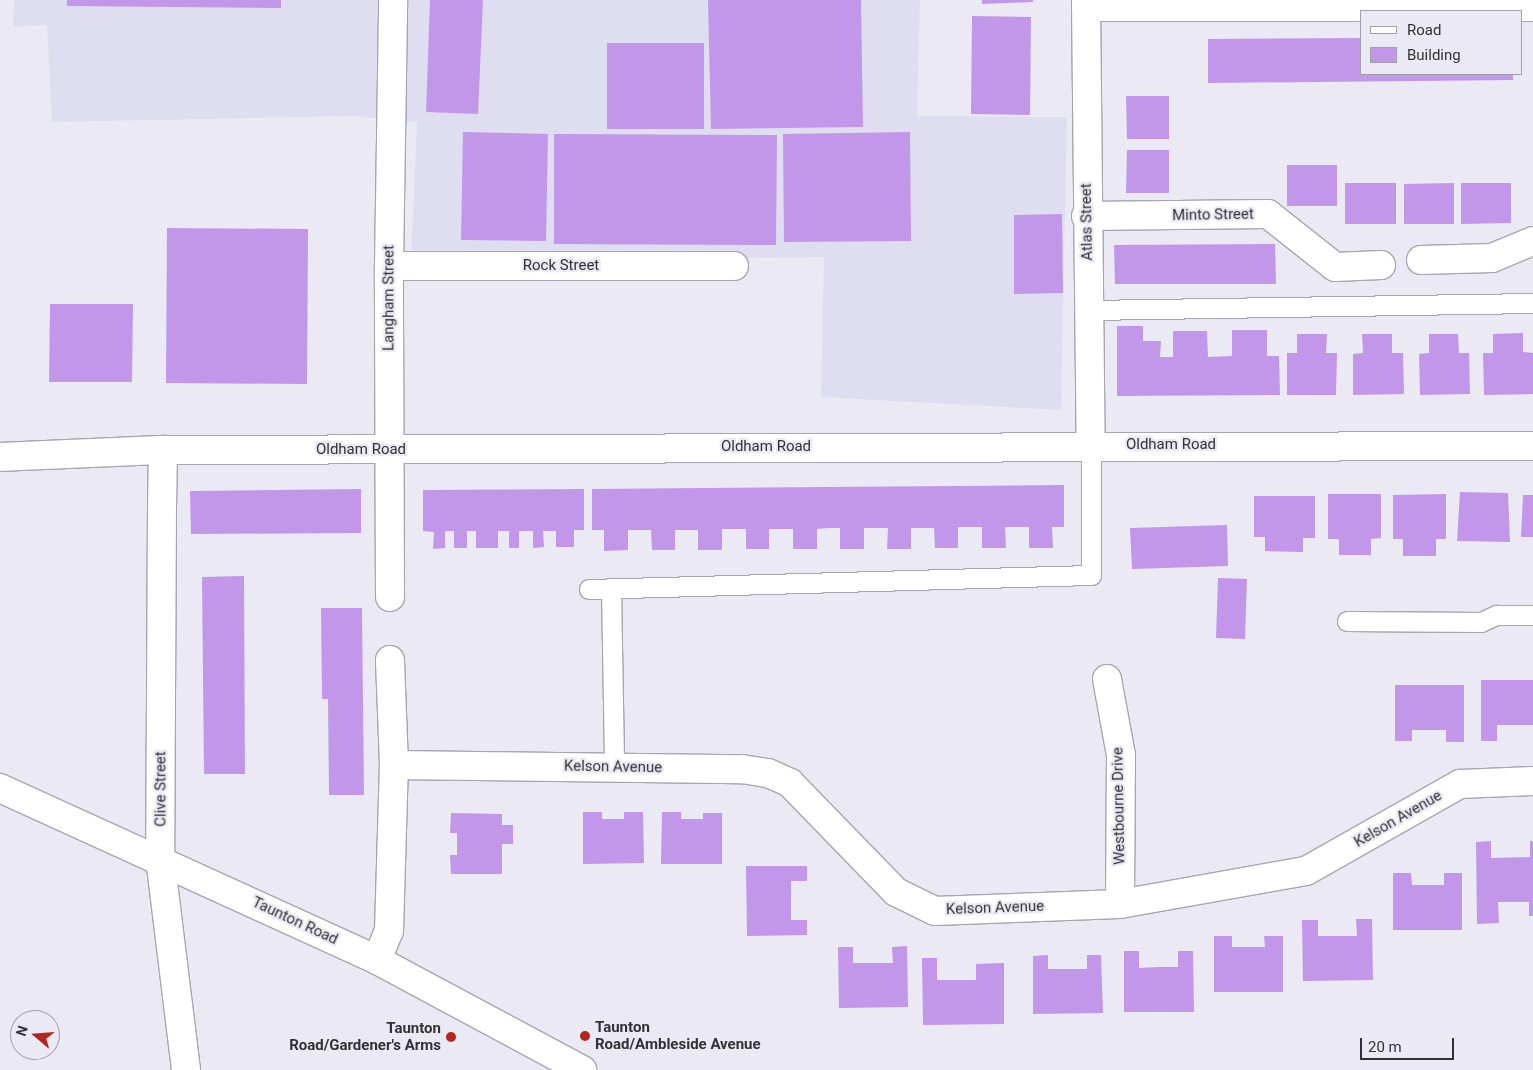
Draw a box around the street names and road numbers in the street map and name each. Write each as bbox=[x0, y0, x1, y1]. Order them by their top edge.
street label: Atlas Street bbox=[1077, 183, 1097, 261]
street label: Minto Street bbox=[1172, 205, 1254, 225]
street label: Langham Street bbox=[380, 245, 398, 351]
street label: Rock Street bbox=[523, 257, 599, 275]
street label: Oldham Road bbox=[1126, 436, 1216, 454]
street label: Oldham Road bbox=[721, 438, 811, 456]
street label: Oldham Road bbox=[316, 441, 406, 459]
street label: Westbourne Drive bbox=[1109, 747, 1129, 865]
street label: Clive Street bbox=[152, 751, 170, 827]
street label: Kelson Avenue bbox=[564, 757, 662, 777]
street label: Kelson Avenue bbox=[1351, 787, 1445, 851]
street label: Taunton Road bbox=[249, 893, 341, 949]
street label: Kelson Avenue bbox=[946, 897, 1044, 919]

